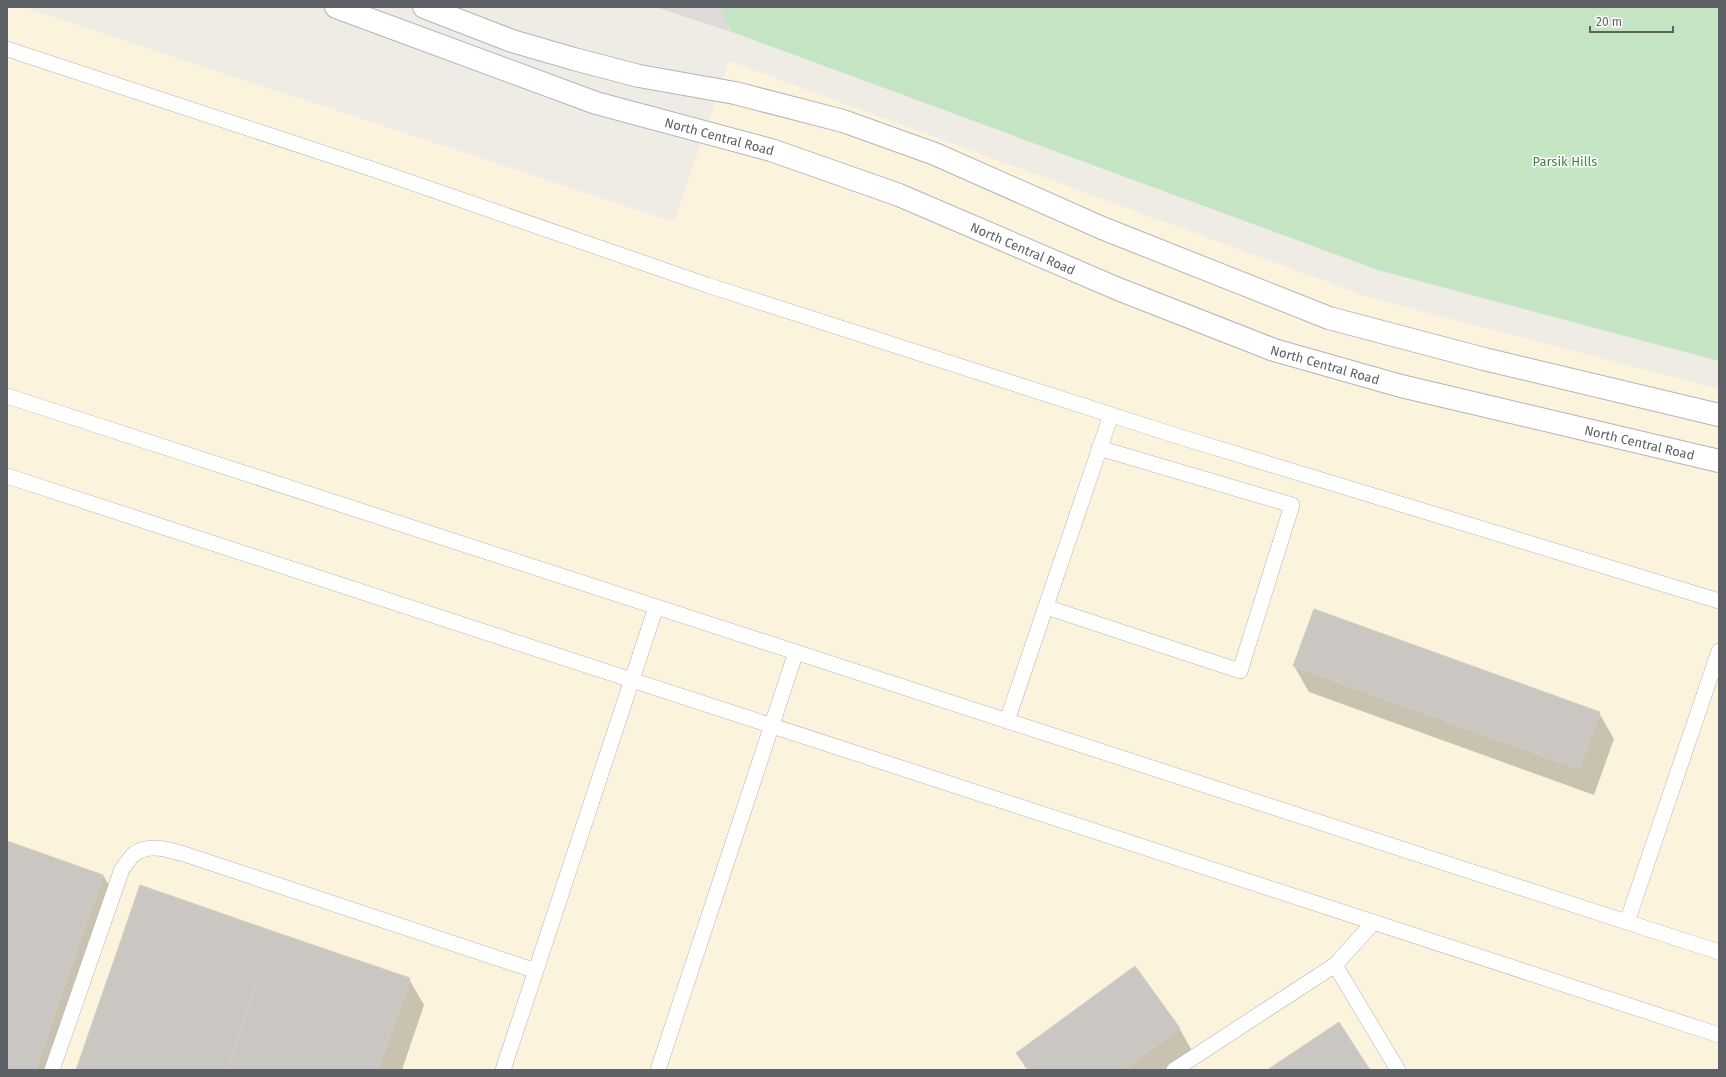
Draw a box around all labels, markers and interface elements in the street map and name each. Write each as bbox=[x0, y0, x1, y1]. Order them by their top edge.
scale bar bbox=[1590, 8, 1673, 34]
text: 20 m bbox=[1596, 15, 1622, 29]
street label: North Central Road bbox=[663, 115, 776, 158]
park label: Parsik Hills bbox=[1533, 154, 1597, 169]
street label: North Central Road bbox=[968, 220, 1077, 278]
street label: North Central Road bbox=[1269, 342, 1381, 388]
street label: North Central Road bbox=[1583, 423, 1696, 463]

